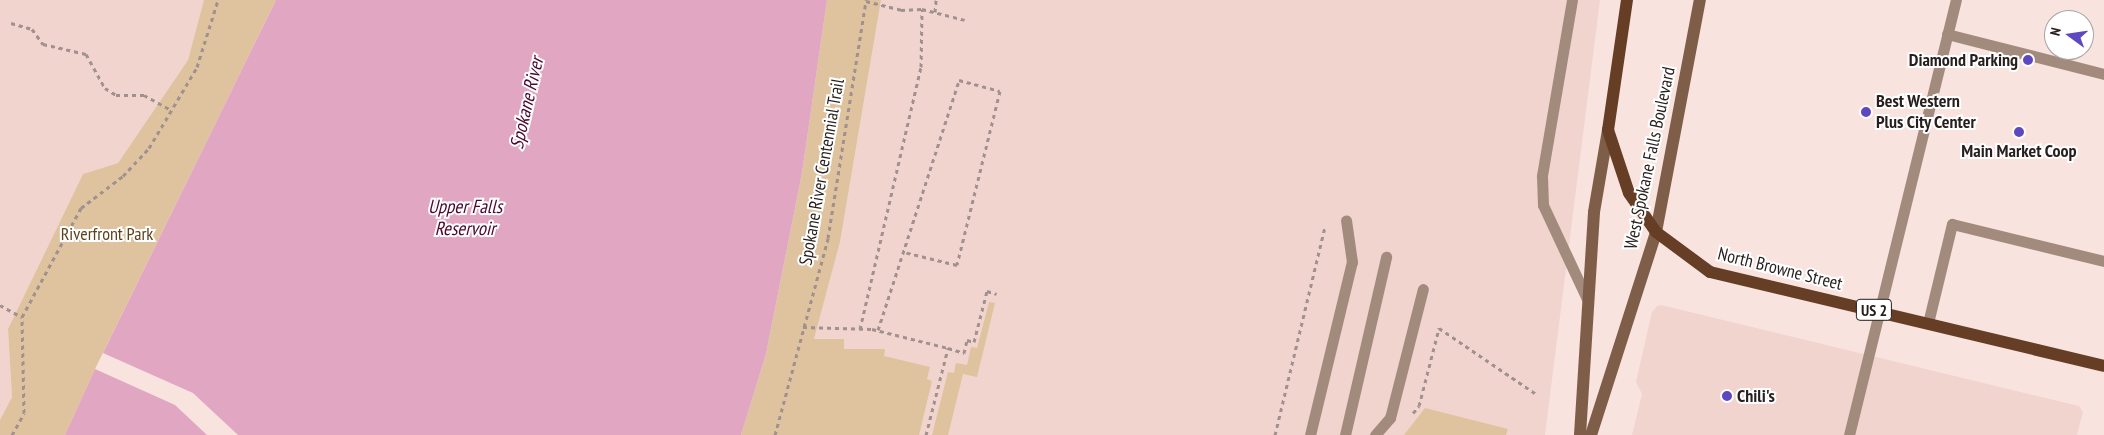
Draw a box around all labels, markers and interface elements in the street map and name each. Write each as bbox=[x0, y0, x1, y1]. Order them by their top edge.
north arrow bbox=[2044, 10, 2094, 60]
text: N bbox=[2046, 26, 2065, 37]
place label: Diamond Parking bbox=[1909, 49, 2018, 71]
marker: Diamond Parking bbox=[2022, 54, 2034, 66]
water label: Spokane River bbox=[505, 55, 549, 151]
street label: West Spokane Falls Boulevard bbox=[1620, 65, 1680, 251]
street label: Spokane River Centennial Trail bbox=[795, 77, 849, 267]
place label: Best Western Plus City Center bbox=[1876, 91, 1977, 134]
marker: Best Western Plus City Center bbox=[1860, 106, 1872, 118]
marker: Main Market Coop bbox=[2013, 126, 2025, 138]
place label: Main Market Coop bbox=[1961, 140, 2077, 162]
water label: Upper Falls Reservoir bbox=[428, 196, 502, 240]
park label: Riverfront Park bbox=[61, 223, 153, 245]
street label: North Browne Street bbox=[1715, 243, 1845, 295]
road number: US 2 bbox=[1855, 296, 1893, 324]
place label: Chili's bbox=[1737, 385, 1775, 407]
marker: Chili's bbox=[1721, 390, 1733, 402]

